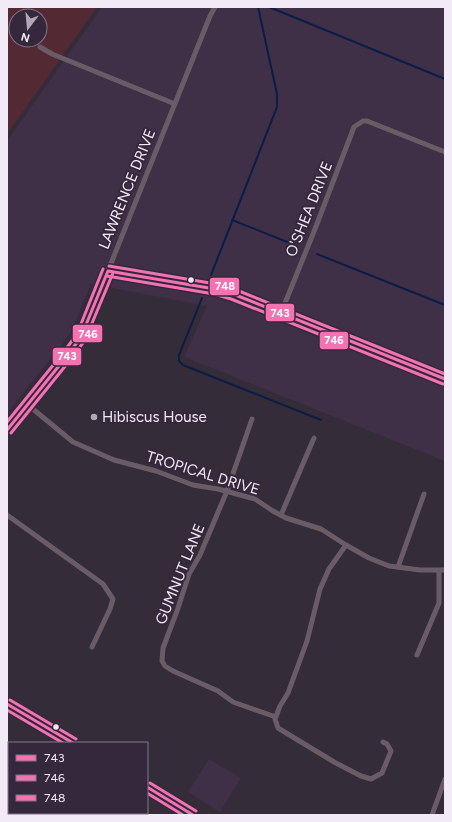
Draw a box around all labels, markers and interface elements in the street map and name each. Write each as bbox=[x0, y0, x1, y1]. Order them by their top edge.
north arrow bbox=[8, 8, 48, 48]
text: N bbox=[19, 30, 31, 45]
street label: LAWRENCE DRIVE bbox=[95, 126, 159, 252]
street label: O'SHEA DRIVE bbox=[282, 159, 336, 259]
unlabelled marker bbox=[186, 275, 196, 285]
line badge: 748 bbox=[209, 277, 240, 296]
text: 748 bbox=[215, 280, 235, 293]
line badge: 743 bbox=[265, 303, 295, 322]
text: 743 bbox=[270, 307, 290, 320]
line badge: 746 bbox=[72, 324, 103, 343]
text: 746 bbox=[78, 328, 98, 341]
line badge: 746 bbox=[319, 331, 349, 350]
text: 746 bbox=[324, 334, 344, 347]
line badge: 743 bbox=[52, 347, 82, 366]
text: 743 bbox=[57, 350, 77, 363]
place label: Hibiscus House bbox=[102, 408, 207, 426]
marker: Hibiscus House bbox=[89, 412, 99, 422]
street label: TROPICAL DRIVE bbox=[144, 447, 262, 499]
street label: GUMNUT LANE bbox=[152, 521, 208, 627]
unlabelled marker bbox=[51, 722, 61, 732]
legend bbox=[8, 742, 148, 814]
text: 743 bbox=[44, 751, 64, 765]
text: 746 bbox=[44, 771, 65, 785]
text: 748 bbox=[44, 791, 65, 805]

